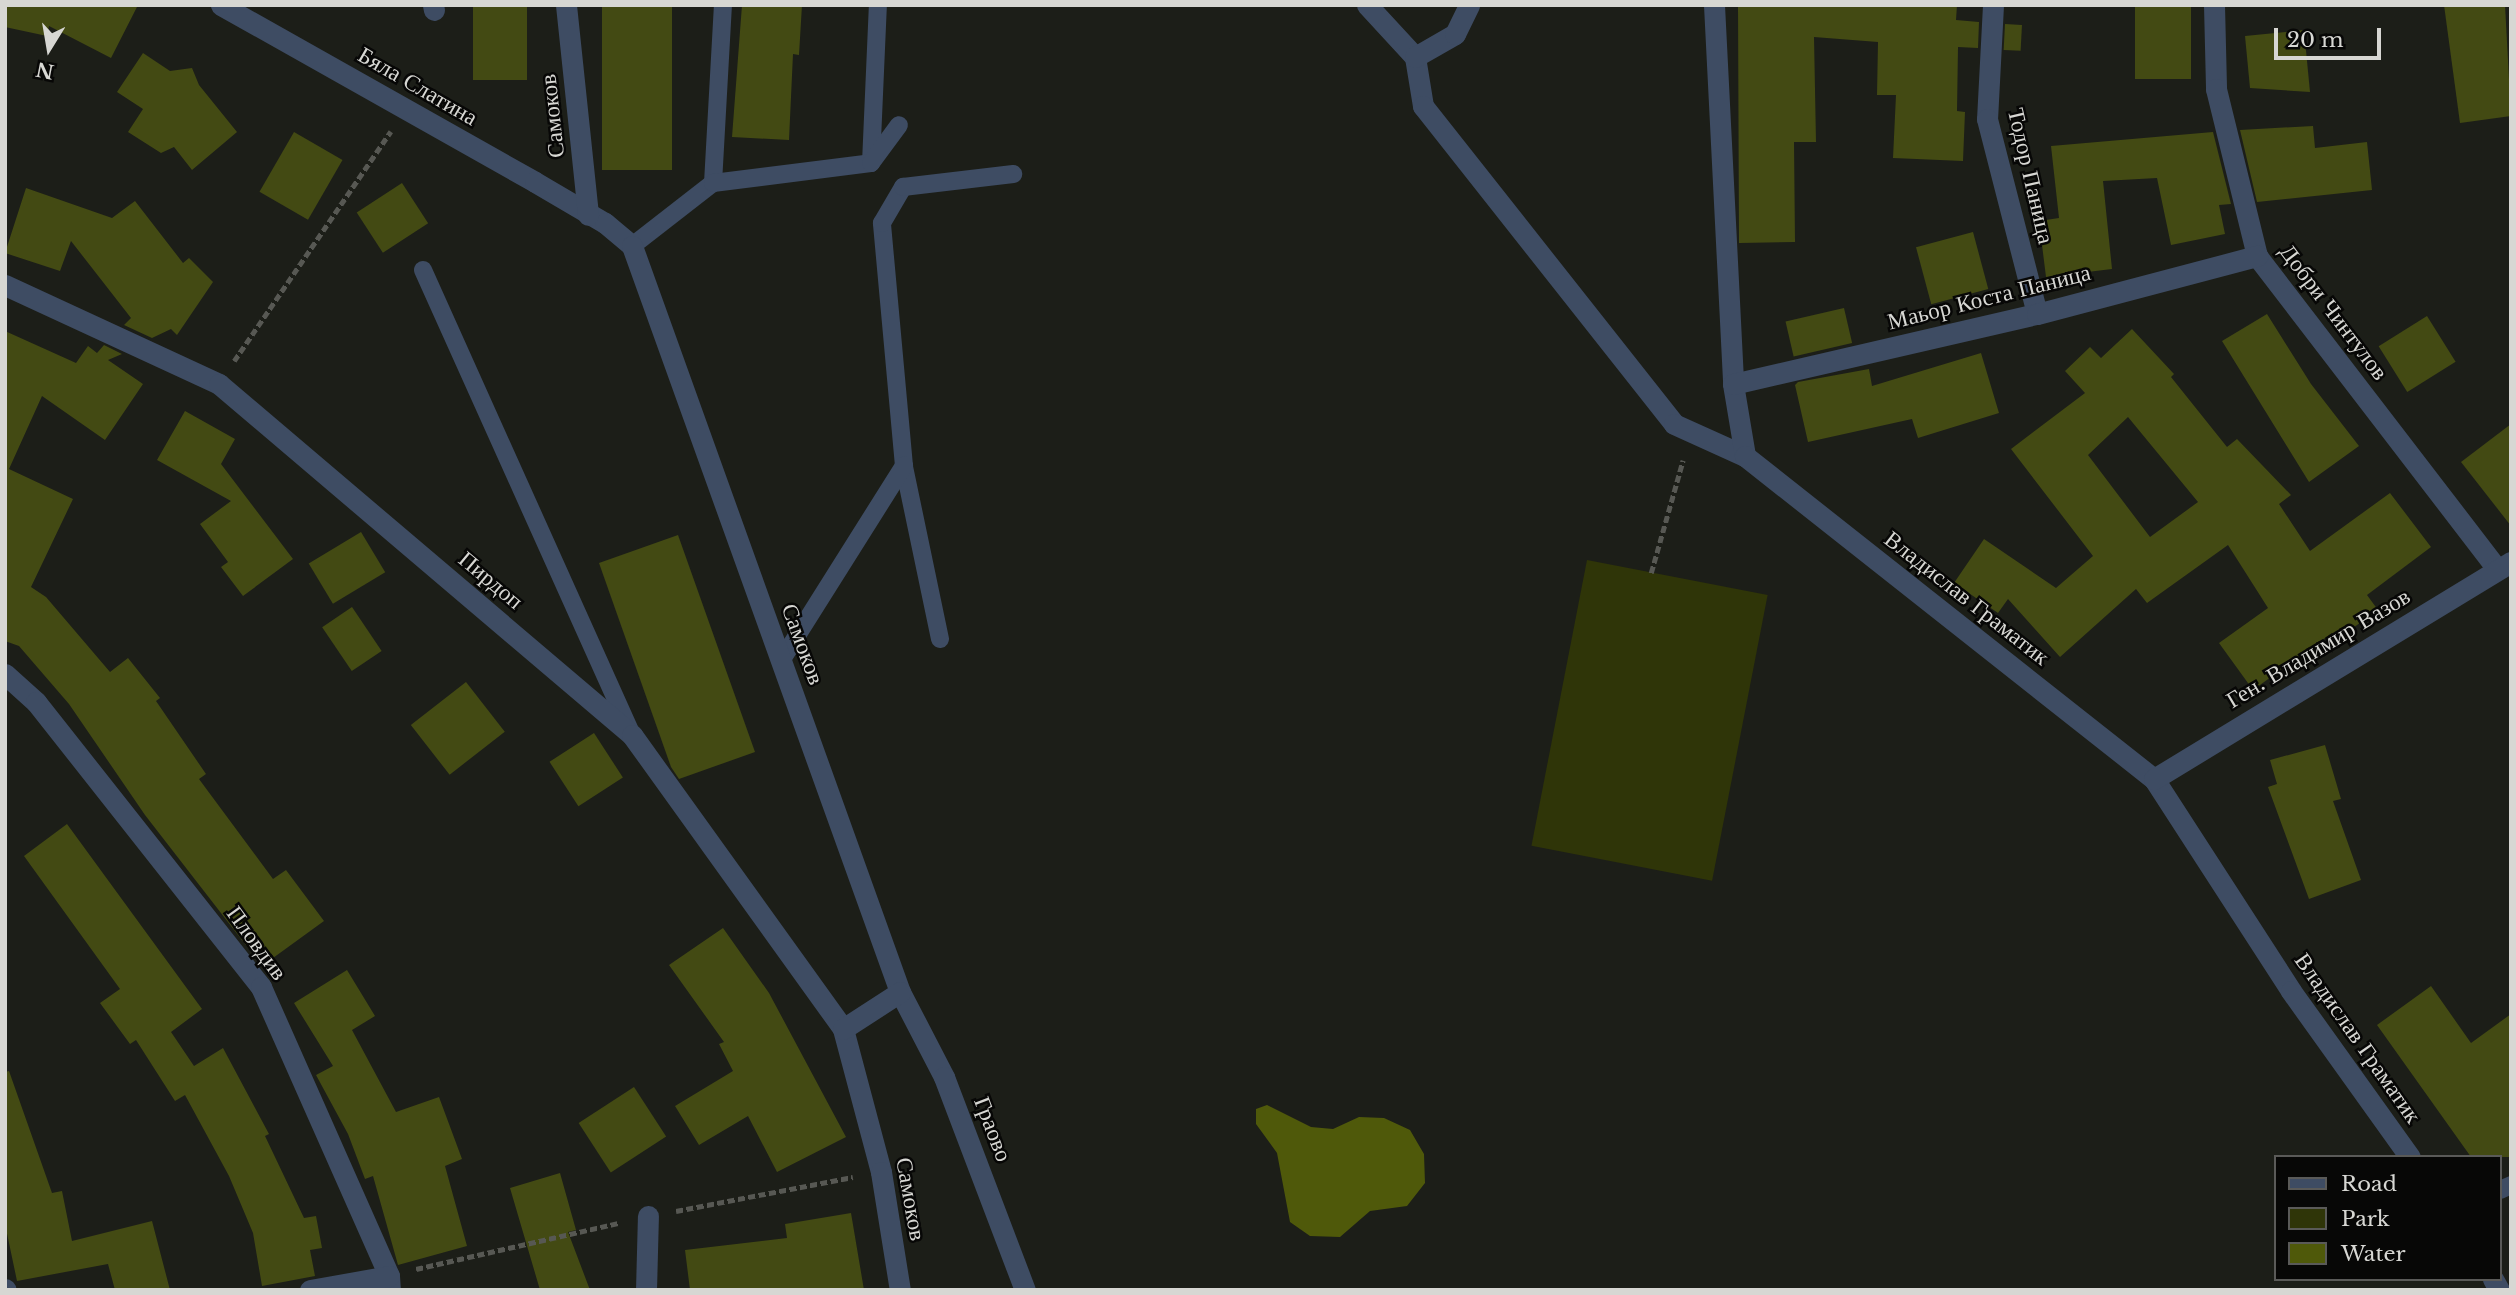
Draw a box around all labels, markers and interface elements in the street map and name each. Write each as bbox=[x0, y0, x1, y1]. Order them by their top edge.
north arrow bbox=[14, 14, 84, 84]
scale bar bbox=[2278, 14, 2385, 58]
text: 20 m bbox=[2287, 27, 2344, 53]
street label: Бяла Слатина bbox=[353, 41, 483, 131]
text: N bbox=[34, 57, 56, 83]
street label: Самоков bbox=[534, 73, 570, 159]
street label: Тодор Паница bbox=[2002, 105, 2060, 247]
street label: Добри Чинтулов bbox=[2274, 239, 2394, 385]
street label: Маьор Коста Паница bbox=[1885, 258, 2093, 336]
street label: Владислав Граматик bbox=[1879, 525, 2055, 671]
street label: Пирдоп bbox=[453, 545, 529, 615]
street label: Ген. Владимир Вазов bbox=[2221, 582, 2415, 714]
street label: Самоков bbox=[776, 600, 830, 688]
street label: Пловдив bbox=[221, 901, 293, 985]
street label: Владислав Граматик bbox=[2289, 948, 2427, 1128]
street label: Граово bbox=[968, 1093, 1018, 1165]
street label: Самоков bbox=[890, 1155, 932, 1243]
legend bbox=[2274, 1155, 2502, 1281]
text: Road bbox=[2341, 1171, 2397, 1197]
text: Park bbox=[2341, 1206, 2390, 1232]
text: Water bbox=[2341, 1241, 2405, 1267]

